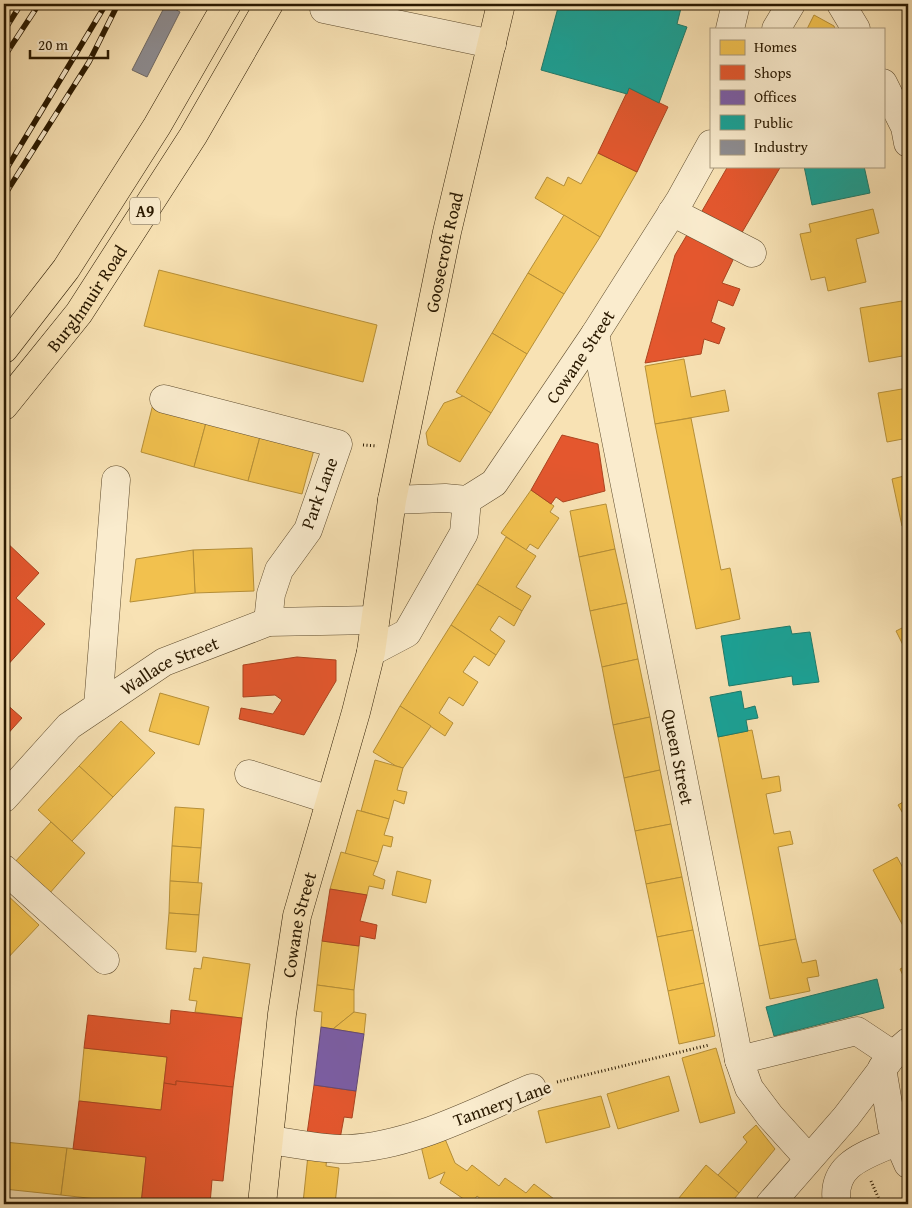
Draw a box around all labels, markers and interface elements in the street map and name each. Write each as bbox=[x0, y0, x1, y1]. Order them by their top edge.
scale bar bbox=[30, 28, 108, 60]
legend bbox=[710, 28, 884, 168]
text: 20 m bbox=[38, 34, 69, 55]
text: Homes bbox=[754, 36, 797, 57]
text: Shops bbox=[754, 62, 791, 83]
text: Offices bbox=[754, 86, 797, 107]
text: Public bbox=[754, 112, 793, 133]
text: Industry bbox=[754, 136, 809, 157]
street label: Goosecroft Road bbox=[417, 189, 470, 315]
road number: A9 bbox=[130, 198, 160, 225]
street label: Burghmuir Road bbox=[40, 239, 133, 357]
street label: Cowane Street bbox=[538, 304, 621, 409]
street label: Park Lane bbox=[294, 453, 344, 533]
street label: Wallace Street bbox=[115, 629, 223, 701]
street label: Queen Street bbox=[656, 706, 702, 808]
street label: Cowane Street bbox=[274, 868, 323, 979]
street label: Tannery Lane bbox=[449, 1073, 555, 1133]

